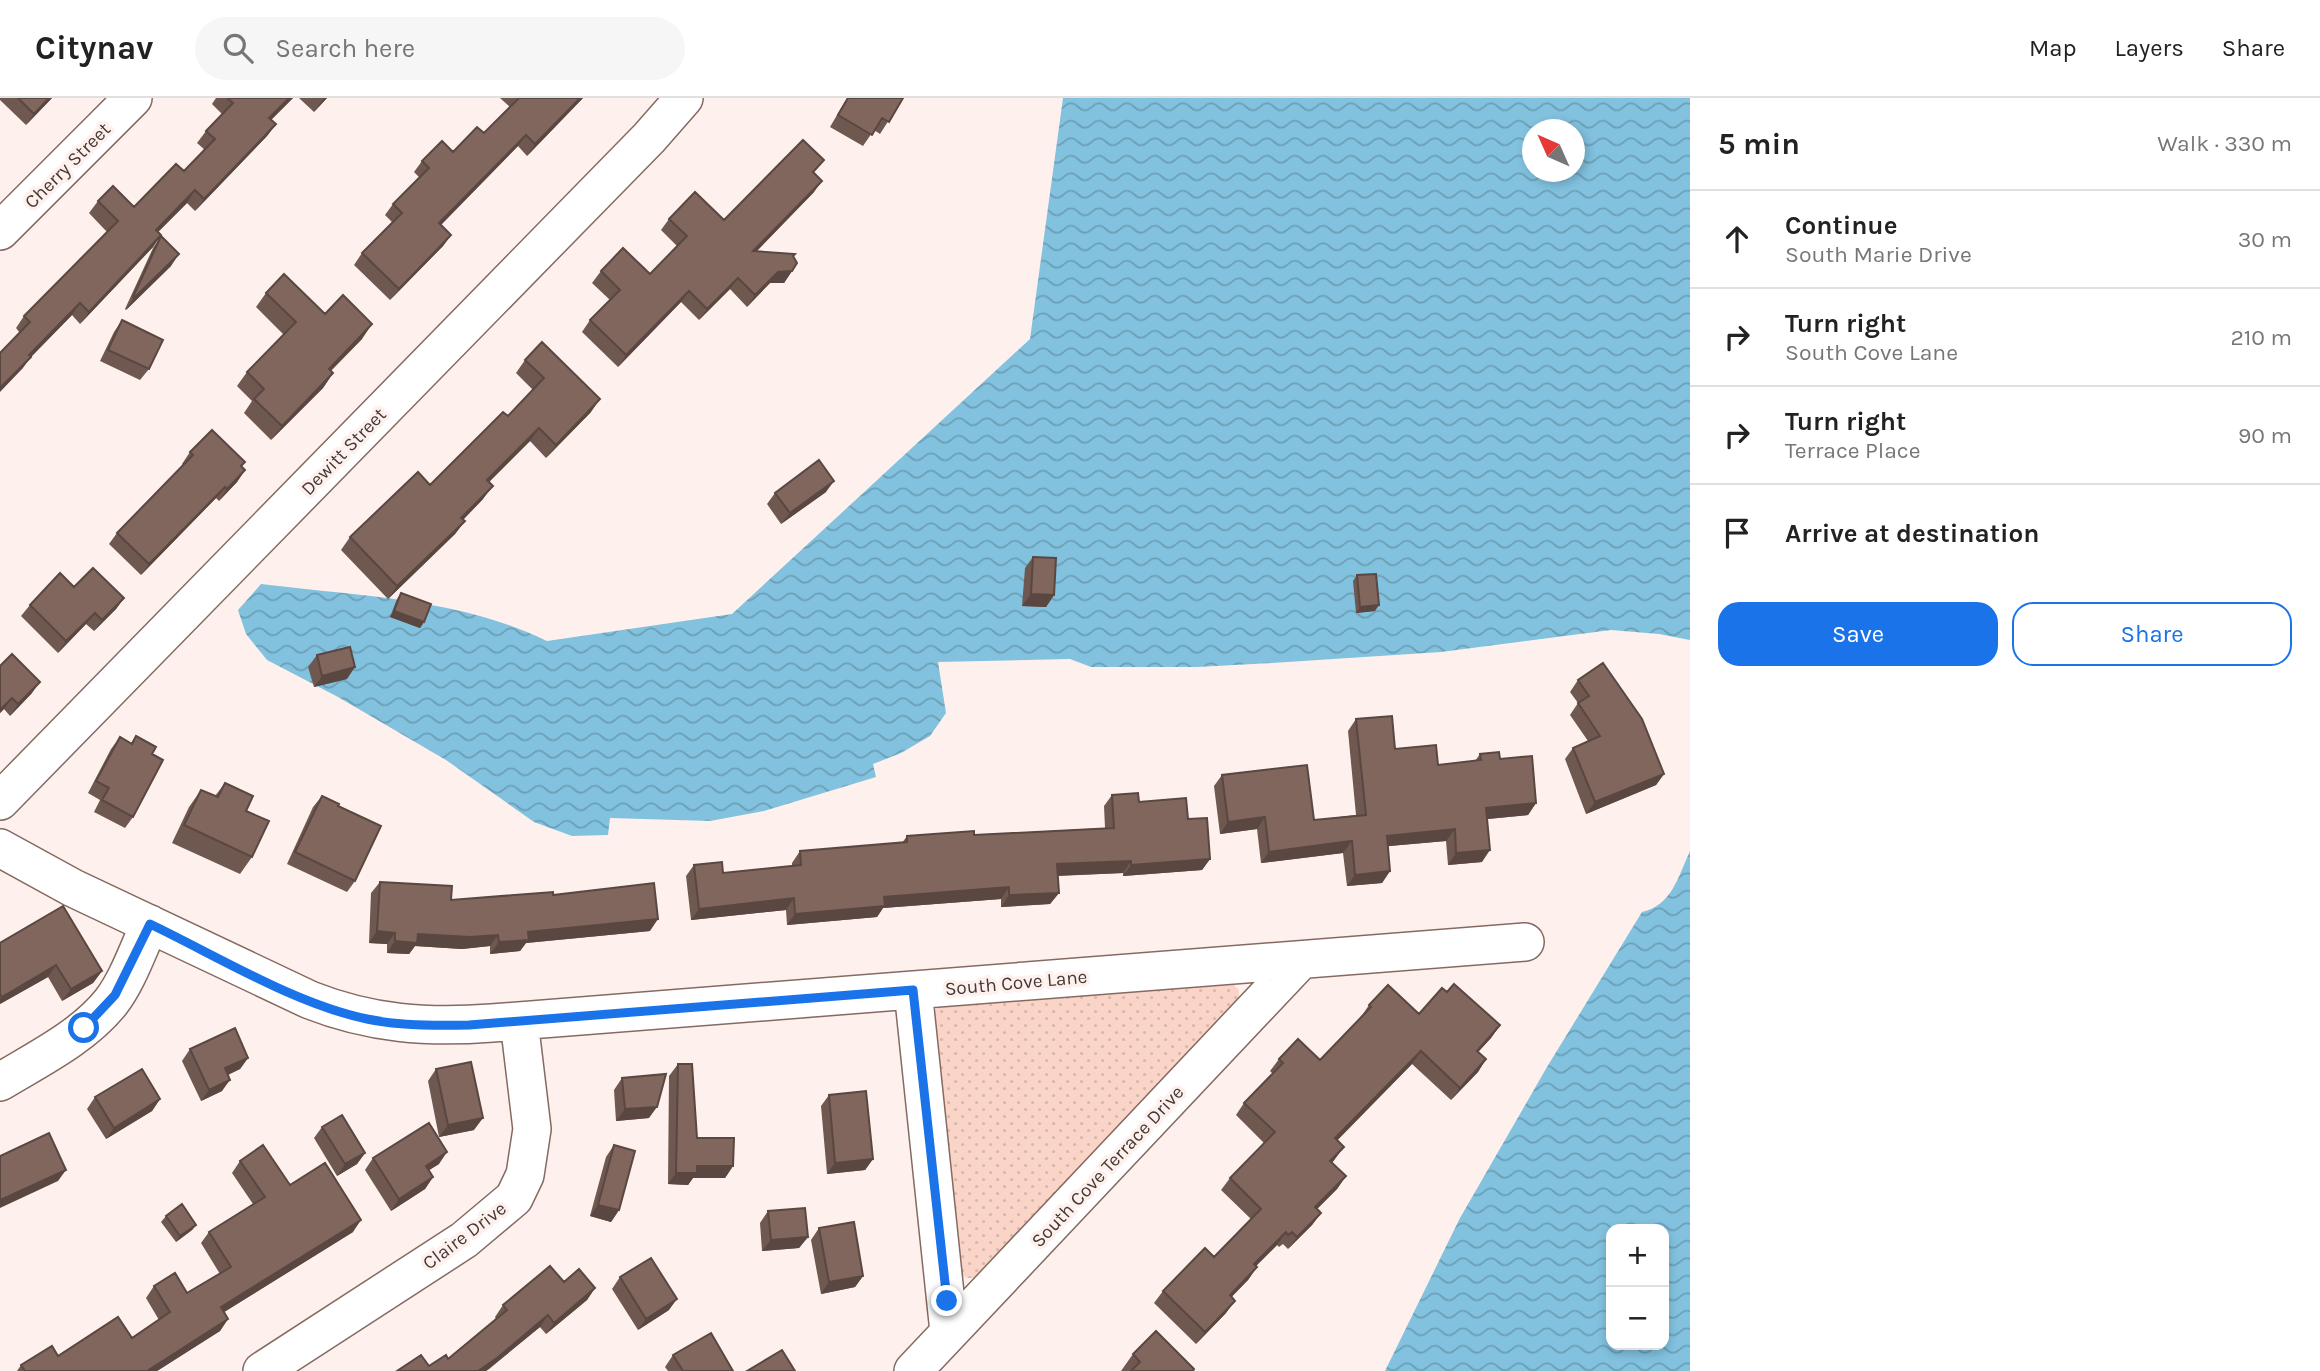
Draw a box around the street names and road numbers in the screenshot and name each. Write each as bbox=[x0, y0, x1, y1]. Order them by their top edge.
street label: Cherry Street bbox=[20, 118, 115, 213]
street label: Dewitt Street bbox=[297, 404, 391, 500]
street label: South Cove Lane bbox=[944, 966, 1088, 1000]
street label: South Cove Terrace Drive bbox=[1027, 1081, 1188, 1252]
street label: Claire Drive bbox=[419, 1197, 511, 1274]

